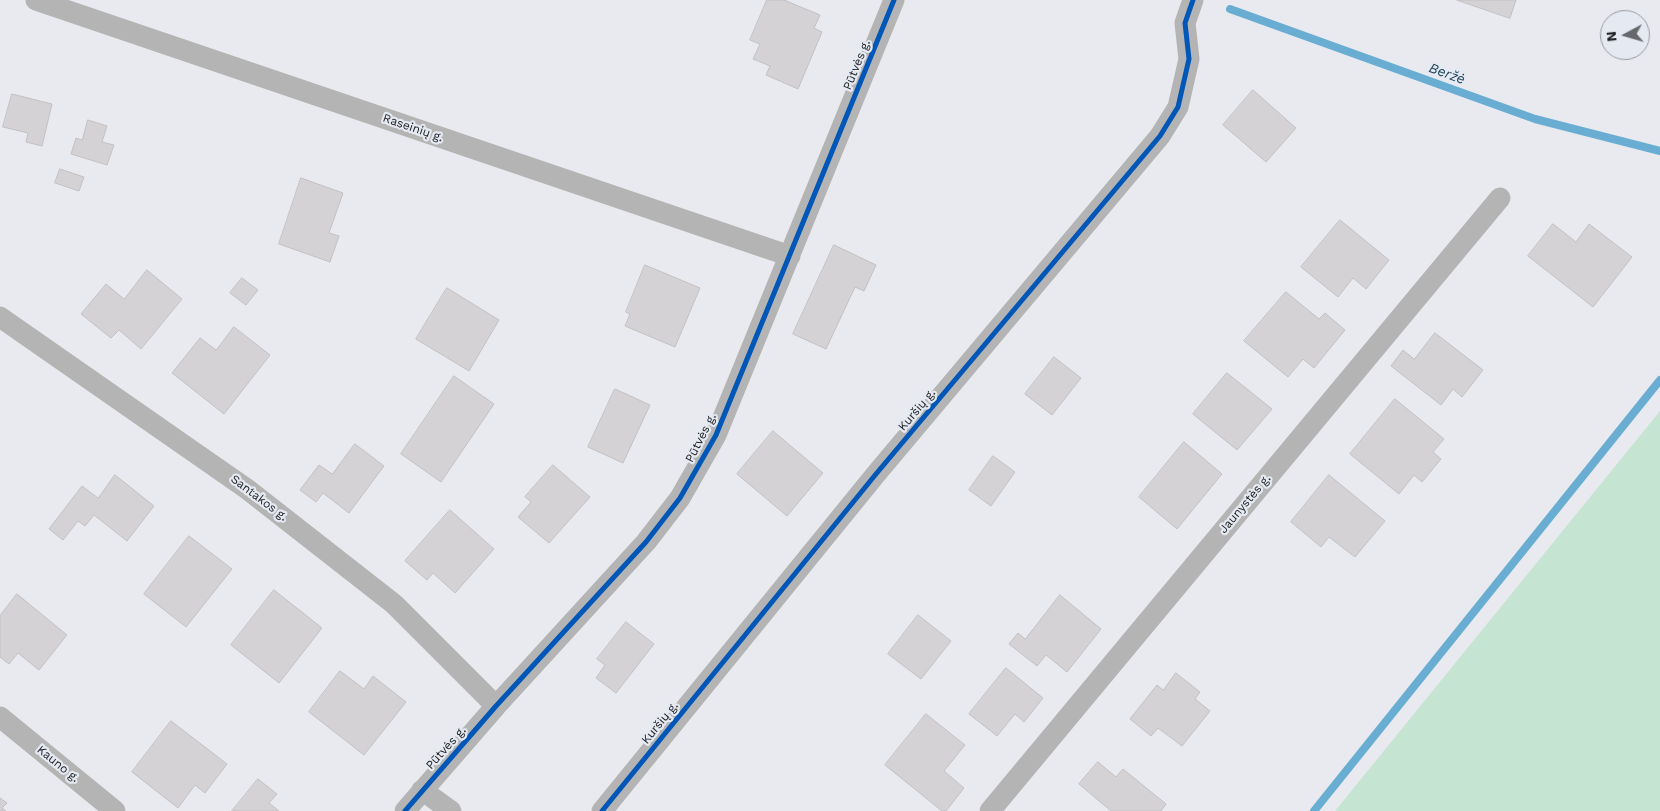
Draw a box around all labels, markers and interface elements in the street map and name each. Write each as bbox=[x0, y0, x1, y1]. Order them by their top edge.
north arrow bbox=[1600, 10, 1650, 60]
text: N bbox=[1603, 30, 1620, 42]
street label: Pūtvės g. bbox=[840, 38, 874, 92]
water label: Beržė bbox=[1427, 60, 1467, 88]
street label: Raseinių g. bbox=[381, 111, 445, 145]
street label: Kuršių g. bbox=[895, 386, 939, 434]
street label: Pūtvės g. bbox=[683, 411, 719, 465]
street label: Santakos g. bbox=[228, 472, 290, 524]
street label: Jaunystės g. bbox=[1216, 472, 1274, 536]
street label: Kuršių g. bbox=[639, 699, 681, 747]
street label: Pūtvės g. bbox=[423, 724, 469, 772]
street label: Kauno g. bbox=[34, 743, 82, 785]

